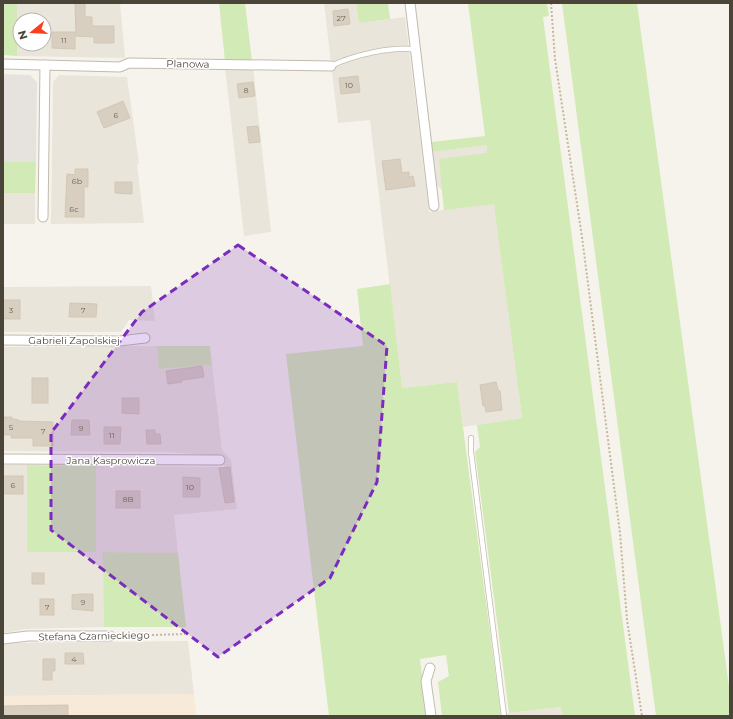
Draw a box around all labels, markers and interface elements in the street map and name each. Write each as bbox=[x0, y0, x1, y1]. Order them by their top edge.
north arrow bbox=[12, 12, 52, 52]
house number: 27 bbox=[336, 13, 346, 23]
text: N bbox=[14, 29, 31, 41]
house number: 11 bbox=[61, 35, 67, 45]
street label: Planowa bbox=[166, 57, 210, 71]
house number: 10 bbox=[345, 80, 353, 90]
house number: 8 bbox=[243, 85, 249, 95]
house number: 6 bbox=[114, 110, 119, 120]
house number: 6b bbox=[72, 176, 83, 186]
house number: 6c bbox=[69, 204, 79, 214]
house number: 3 bbox=[9, 305, 14, 315]
house number: 7 bbox=[81, 305, 86, 315]
street label: Gabrieli Zapolskiej bbox=[28, 334, 120, 347]
house number: 5 bbox=[9, 422, 14, 432]
house number: 9 bbox=[79, 423, 84, 433]
house number: 7 bbox=[41, 426, 46, 436]
house number: 11 bbox=[109, 430, 115, 440]
street label: Jana Kasprowicza bbox=[66, 454, 155, 467]
house number: 6 bbox=[11, 480, 16, 490]
house number: 10 bbox=[186, 482, 194, 492]
house number: 8B bbox=[122, 494, 134, 504]
house number: 9 bbox=[81, 597, 86, 607]
house number: 7 bbox=[45, 602, 50, 612]
street label: Stefana Czarnieckiego bbox=[38, 629, 150, 643]
house number: 4 bbox=[71, 654, 77, 664]

